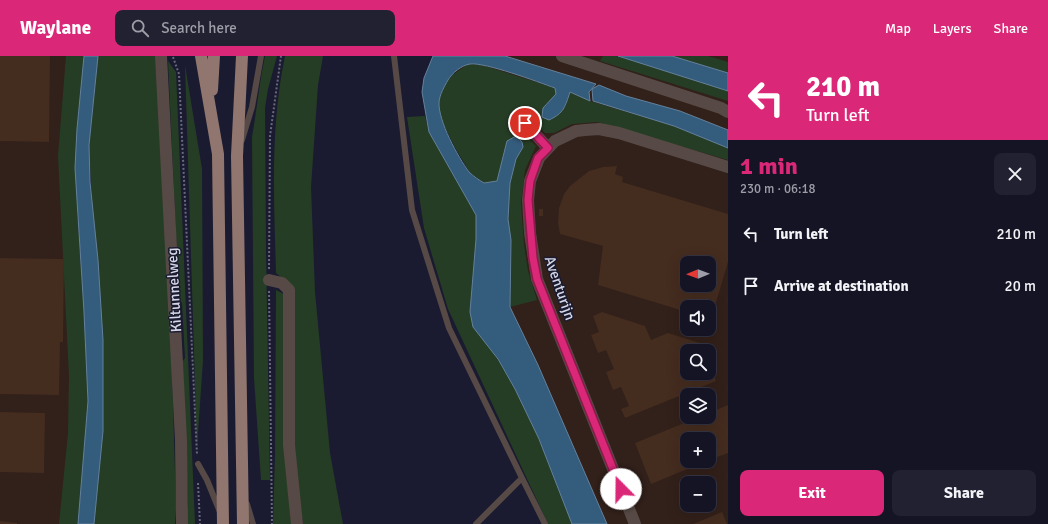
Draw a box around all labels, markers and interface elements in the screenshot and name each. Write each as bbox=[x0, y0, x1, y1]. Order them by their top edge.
search box bbox=[115, 10, 395, 46]
text: Waylane bbox=[20, 16, 91, 40]
icon: search bbox=[129, 17, 151, 39]
text: Search here bbox=[161, 19, 237, 37]
text: Map bbox=[885, 20, 911, 37]
text: Layers bbox=[933, 20, 972, 37]
text: Share bbox=[994, 20, 1028, 37]
text: 210 m bbox=[806, 70, 880, 104]
icon: left bbox=[740, 72, 792, 124]
text: Turn left bbox=[806, 104, 869, 126]
pin bbox=[508, 106, 542, 140]
icon: arrive bbox=[514, 112, 536, 134]
text: 1 min bbox=[740, 151, 798, 181]
button: close bbox=[994, 153, 1036, 195]
text: 230 m · 06:18 bbox=[740, 181, 816, 197]
icon: left bbox=[740, 223, 762, 245]
text: Turn left bbox=[774, 225, 828, 243]
text: 210 m bbox=[996, 225, 1036, 243]
street label: Kiltunnelweg bbox=[163, 247, 185, 333]
street label: Aventurijn bbox=[541, 253, 579, 323]
north arrow bbox=[680, 256, 716, 292]
map controls bbox=[680, 256, 716, 512]
icon: arrive bbox=[740, 275, 762, 297]
text: Arrive at destination bbox=[774, 277, 909, 295]
text: 20 m bbox=[1005, 277, 1036, 295]
button: sound bbox=[680, 300, 716, 336]
button: search bbox=[680, 344, 716, 380]
button: layers bbox=[680, 388, 716, 424]
button: + bbox=[680, 432, 716, 468]
position arrow bbox=[600, 468, 642, 510]
button: Exit bbox=[740, 470, 884, 516]
button: Share bbox=[892, 470, 1036, 516]
button: − bbox=[680, 476, 716, 512]

